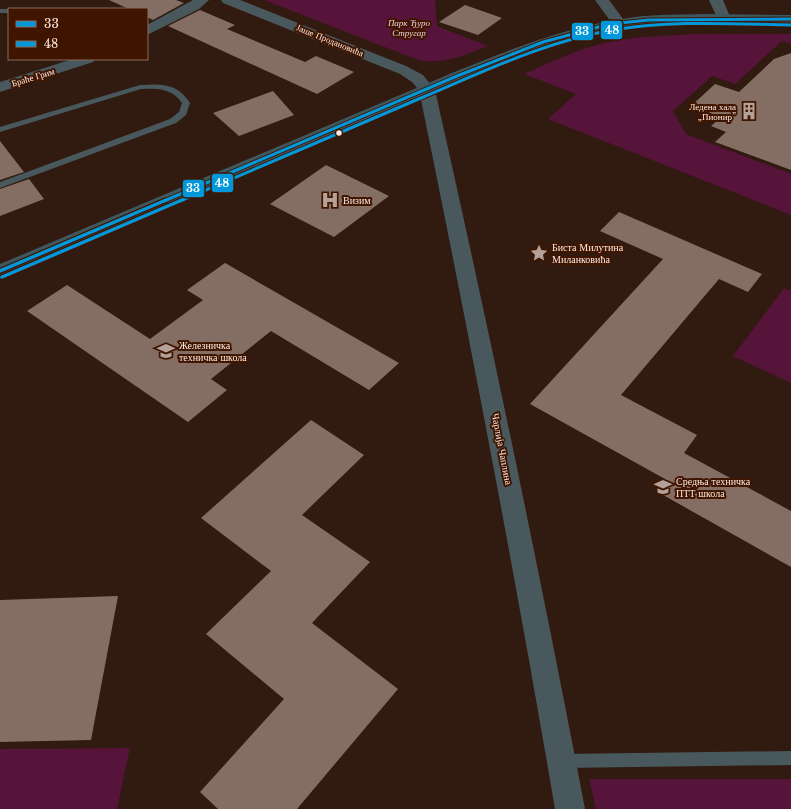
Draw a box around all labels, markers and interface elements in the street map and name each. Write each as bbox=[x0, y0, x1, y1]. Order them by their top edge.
legend bbox=[8, 8, 148, 60]
text: 33 bbox=[44, 16, 59, 31]
park label: Парк Ђуро Стругар bbox=[387, 17, 431, 38]
line badge: 48 bbox=[600, 20, 623, 40]
street label: Јаше Продановића bbox=[295, 21, 365, 59]
line badge: 33 bbox=[571, 22, 594, 41]
text: 48 bbox=[605, 23, 619, 37]
text: 33 bbox=[575, 24, 589, 38]
text: 48 bbox=[44, 36, 58, 51]
street label: Браће Грим bbox=[10, 65, 56, 89]
place label: Ледена хала „Пионир” bbox=[689, 101, 736, 122]
building icon: Ледена хала „Пионир” bbox=[739, 101, 759, 121]
unlabelled marker bbox=[334, 128, 344, 138]
line badge: 48 bbox=[211, 173, 234, 193]
text: 48 bbox=[215, 176, 229, 190]
line badge: 33 bbox=[182, 179, 205, 198]
text: 33 bbox=[186, 181, 200, 195]
hospital icon: Визим bbox=[320, 190, 340, 210]
place label: Визим bbox=[343, 194, 371, 207]
place label: Биста Милутина Миланковића bbox=[552, 241, 624, 266]
place icon: Биста Милутина Миланковића bbox=[529, 243, 549, 263]
place label: Железничка техничка школа bbox=[179, 339, 247, 364]
school or university icon: Железничка техничка школа bbox=[156, 341, 176, 361]
street label: Чарлија Чаплина bbox=[489, 412, 515, 486]
place label: Средња техничка ПТТ школа bbox=[676, 475, 751, 500]
school or university icon: Средња техничка ПТТ школа bbox=[653, 477, 673, 497]

